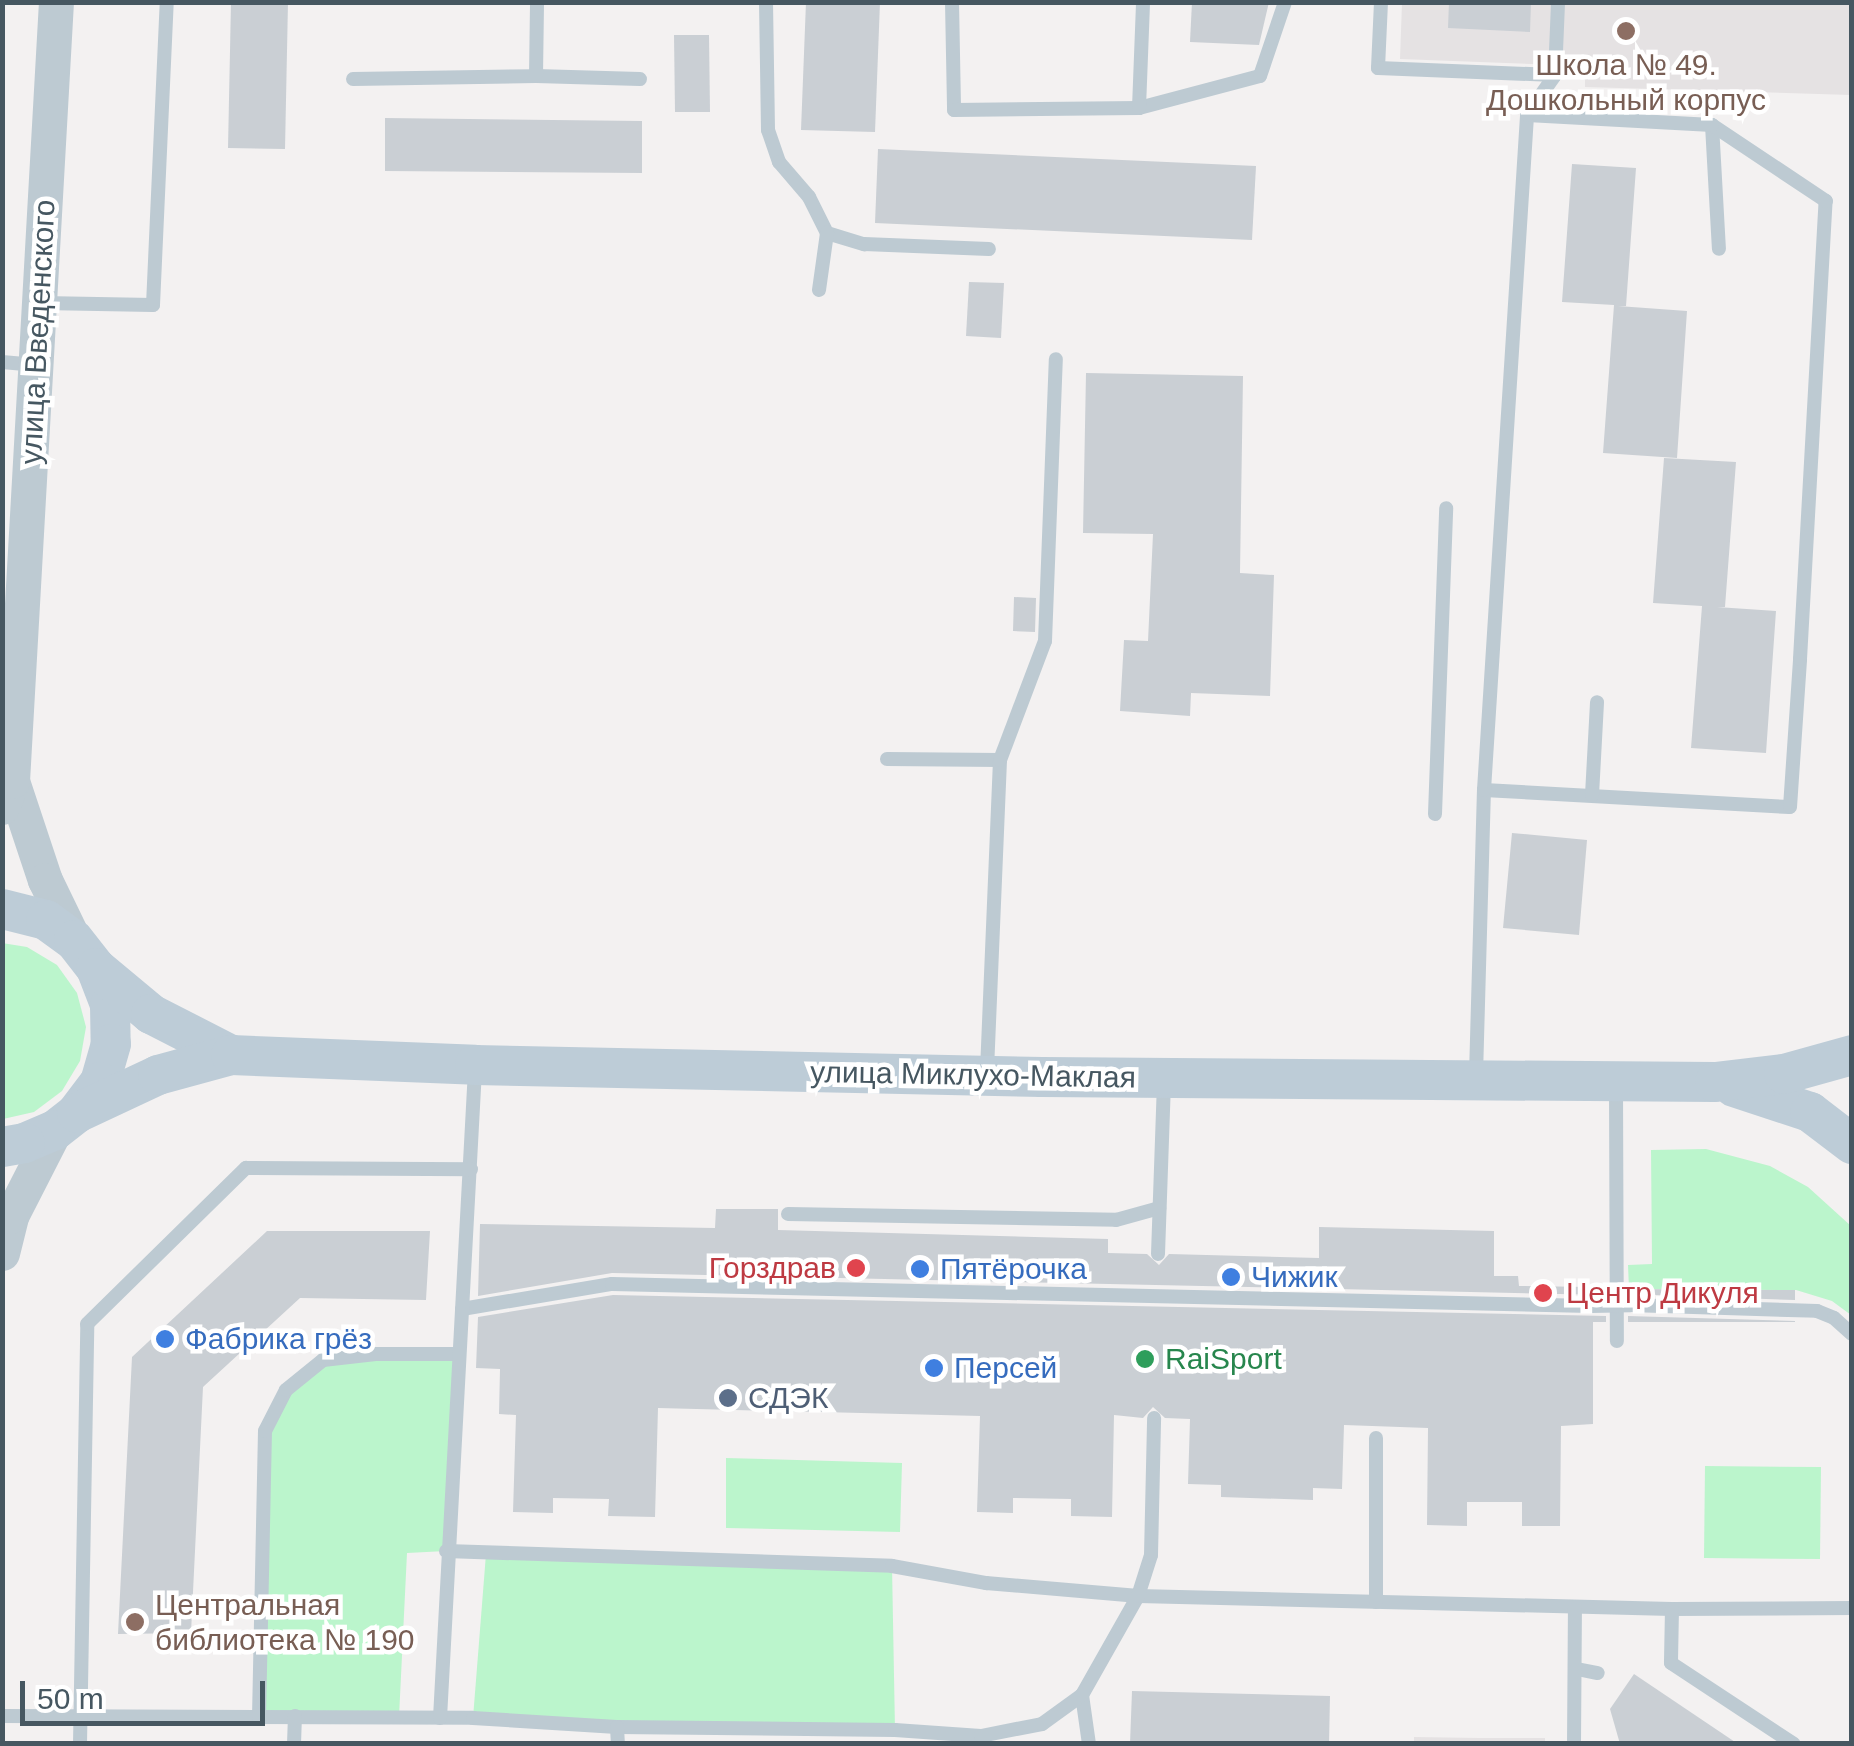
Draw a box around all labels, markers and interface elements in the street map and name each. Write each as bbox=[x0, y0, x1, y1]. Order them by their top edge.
marker: Школа № 49. Дошкольный корпус bbox=[1615, 20, 1637, 42]
place label: Школа № 49. Дошкольный корпус bbox=[1486, 47, 1766, 118]
street label: улица Введенского bbox=[13, 199, 63, 465]
street label: улица Миклухо-Маклая bbox=[810, 1054, 1136, 1096]
place label: Горздрав bbox=[709, 1250, 836, 1286]
place label: Пятёрочка bbox=[940, 1251, 1087, 1287]
marker: Горздрав bbox=[845, 1257, 867, 1279]
marker: Пятёрочка bbox=[909, 1258, 931, 1280]
place label: Чижик bbox=[1251, 1259, 1338, 1295]
marker: Чижик bbox=[1220, 1266, 1242, 1288]
place label: Центр Дикуля bbox=[1566, 1275, 1759, 1311]
marker: Центр Дикуля bbox=[1530, 1280, 1556, 1306]
place label: Фабрика грёз bbox=[185, 1321, 372, 1357]
marker: Фабрика грёз bbox=[154, 1328, 176, 1350]
place label: RaiSport bbox=[1165, 1341, 1282, 1377]
marker: RaiSport bbox=[1134, 1348, 1156, 1370]
place label: Персей bbox=[954, 1350, 1057, 1386]
marker: Персей bbox=[923, 1357, 945, 1379]
place label: СДЭК bbox=[748, 1380, 828, 1416]
marker: СДЭК bbox=[717, 1387, 739, 1409]
place label: Центральная библиотека № 190 bbox=[155, 1587, 415, 1658]
marker: Центральная библиотека № 190 bbox=[124, 1611, 146, 1633]
scale bar bbox=[25, 1661, 270, 1723]
text: 50 m bbox=[37, 1682, 104, 1715]

